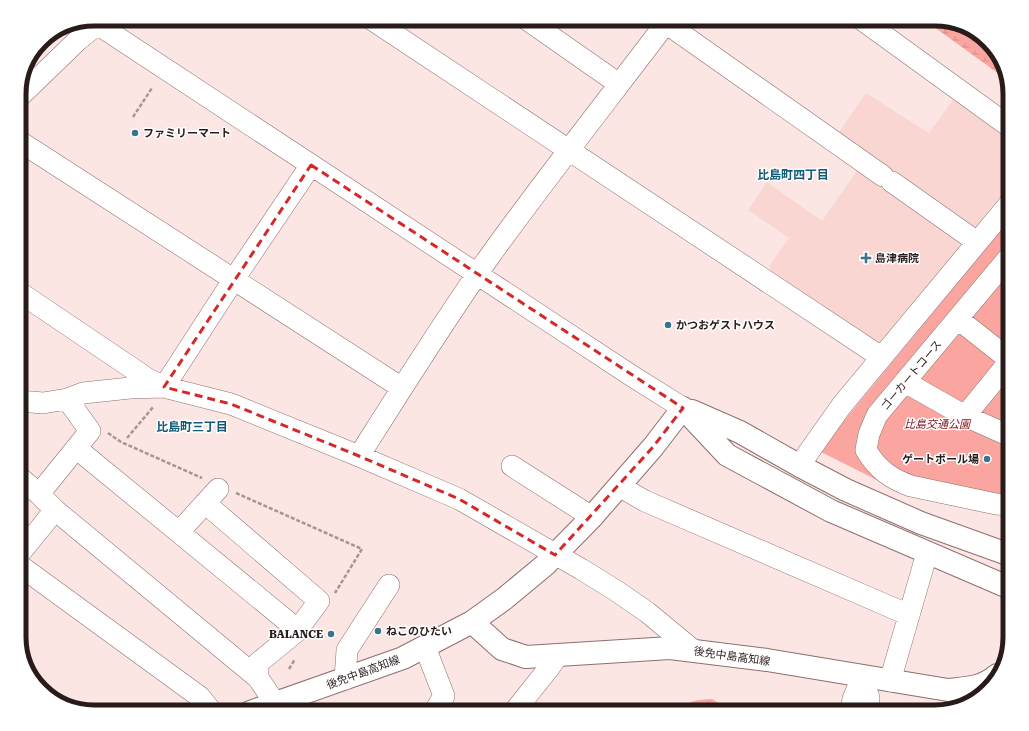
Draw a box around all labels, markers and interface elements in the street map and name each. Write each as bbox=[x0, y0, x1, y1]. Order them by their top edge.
place label: ファミリーマート bbox=[143, 127, 231, 140]
marker: ファミリーマート bbox=[130, 128, 140, 138]
district label: 比島町四丁目 bbox=[757, 168, 829, 182]
marker: 島津病院 bbox=[860, 252, 872, 264]
place label: 島津病院 bbox=[875, 252, 919, 265]
place label: かつおゲストハウス bbox=[676, 319, 775, 332]
marker: かつおゲストハウス bbox=[663, 320, 673, 330]
street label: ゴーカートコース bbox=[878, 338, 944, 413]
park label: 比島交通公園 bbox=[904, 418, 972, 431]
district label: 比島町三丁目 bbox=[156, 420, 228, 434]
place label: ゲートボール場 bbox=[902, 453, 979, 466]
marker: ゲートボール場 bbox=[982, 454, 992, 464]
place label: ねこのひたい bbox=[386, 625, 452, 638]
marker: ねこのひたい bbox=[373, 626, 383, 636]
place label: BALANCE bbox=[269, 628, 323, 641]
marker: BALANCE bbox=[326, 629, 336, 639]
street label: 後免中島高知線 bbox=[693, 645, 771, 668]
street label: 後免中島高知線 bbox=[325, 653, 402, 692]

